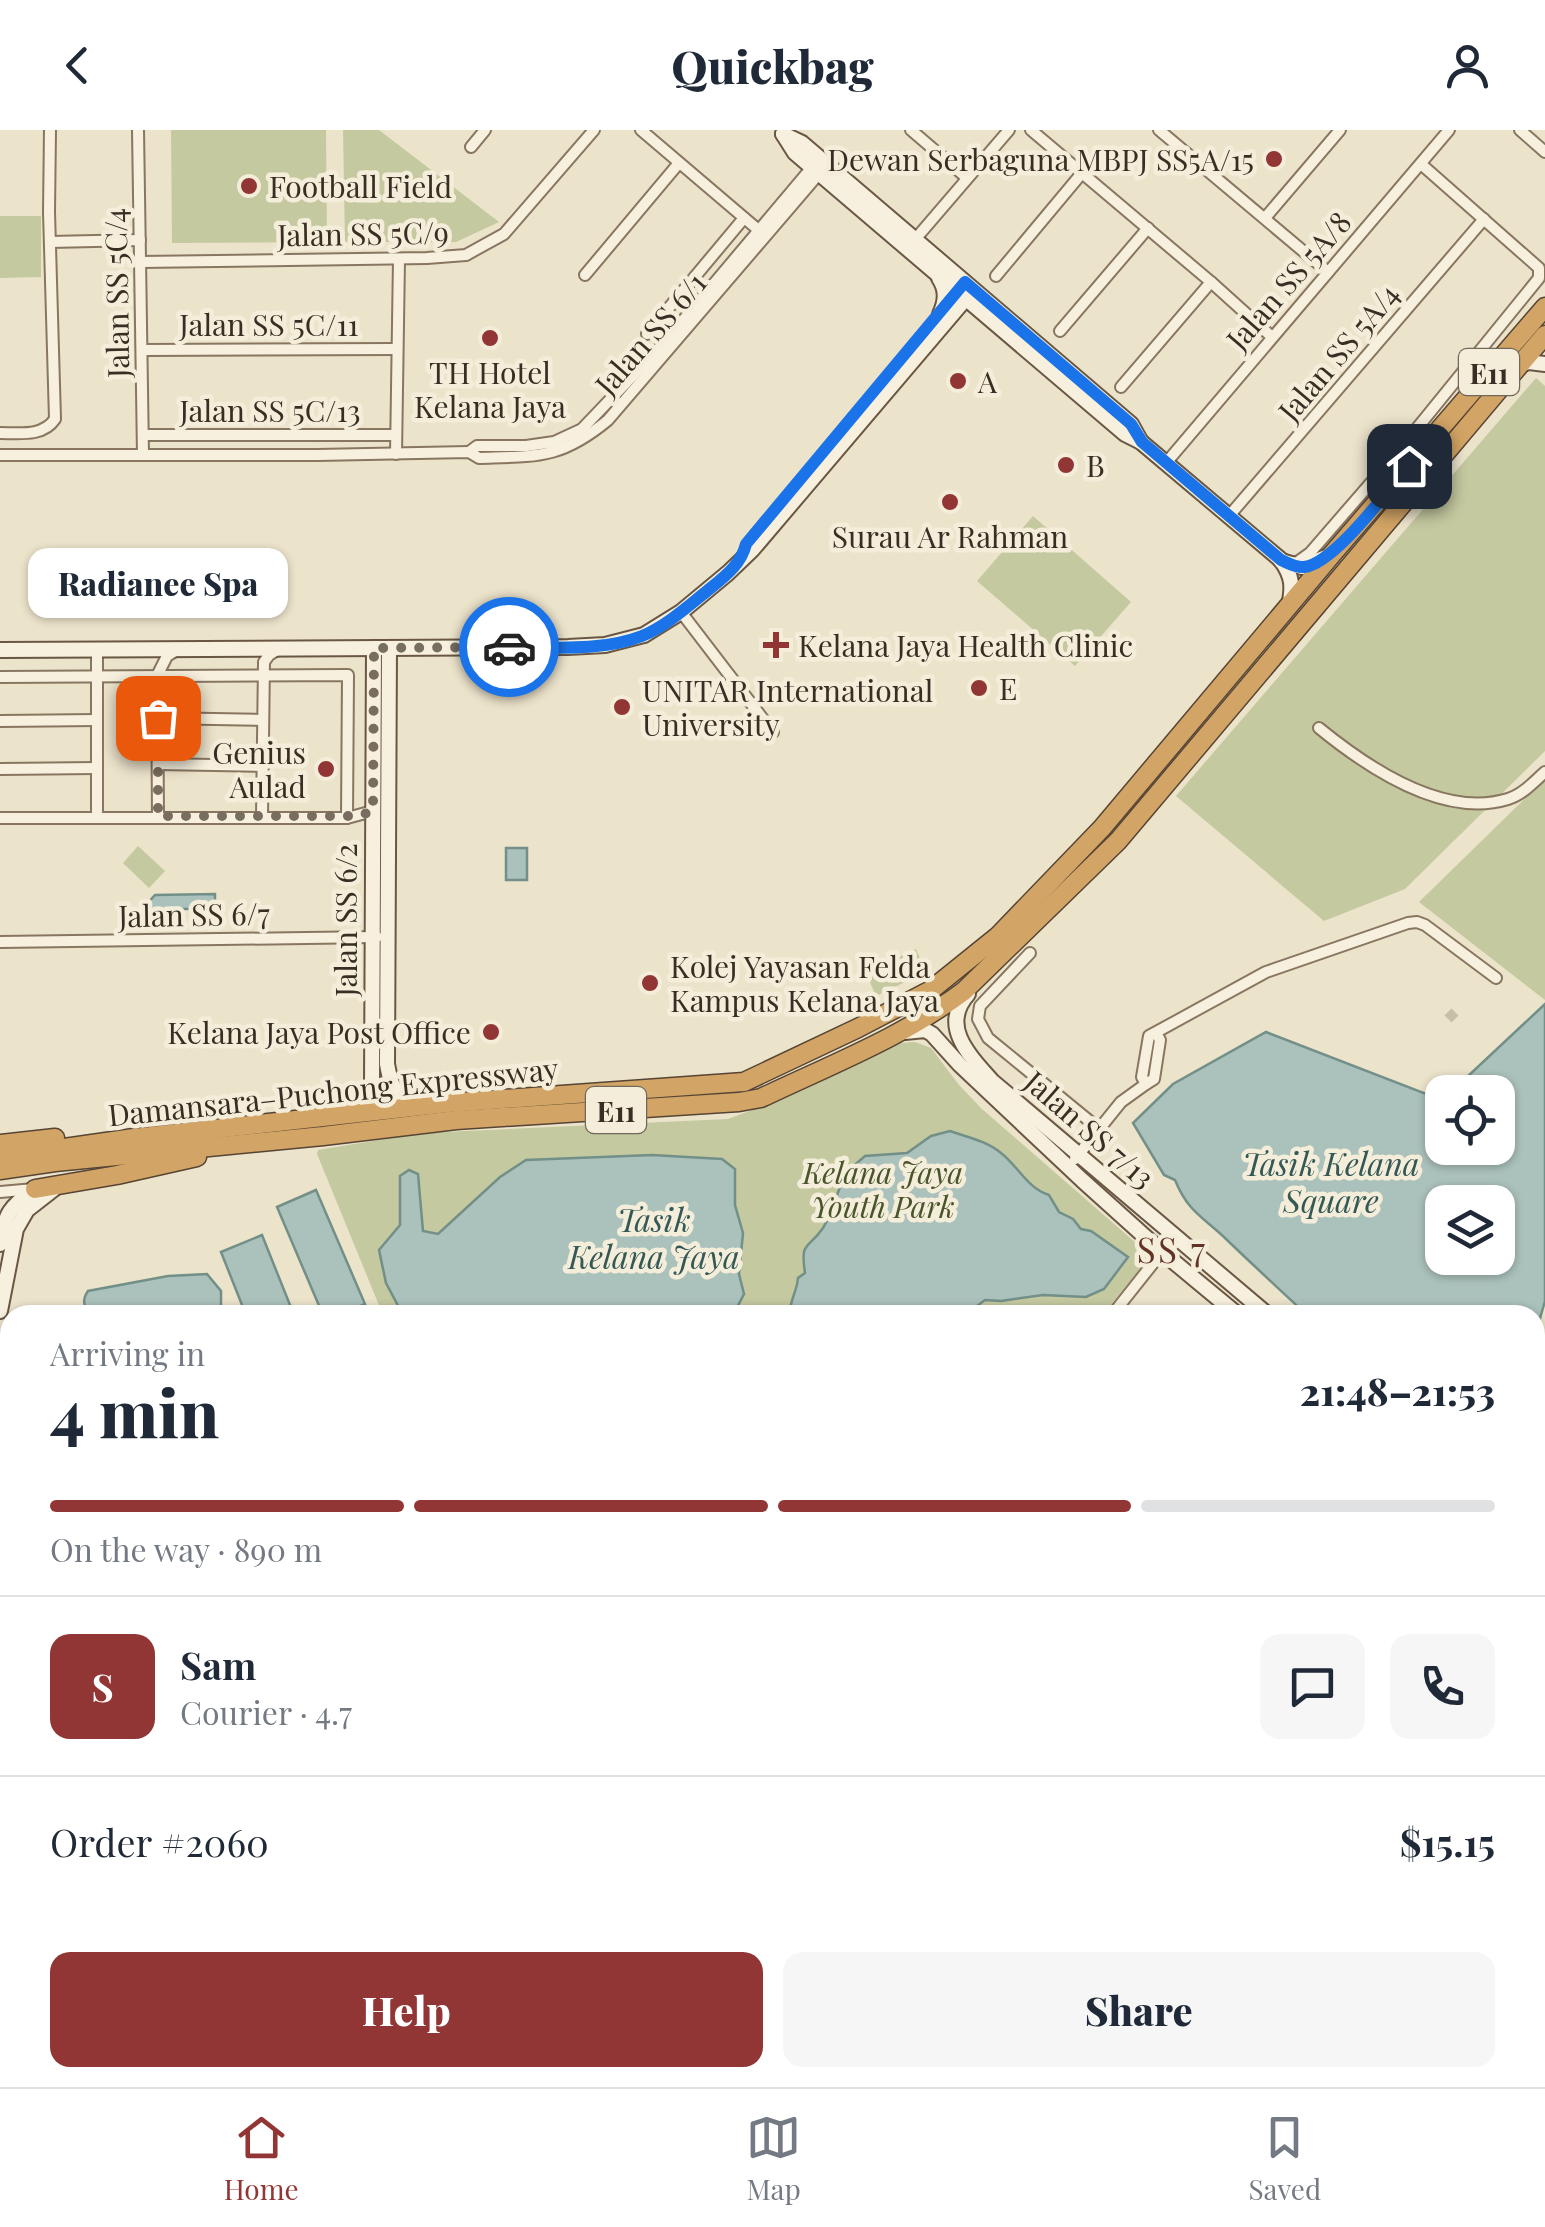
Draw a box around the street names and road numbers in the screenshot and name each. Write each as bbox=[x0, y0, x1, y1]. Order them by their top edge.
street label: Jalan SS 5A/8 bbox=[1216, 202, 1359, 358]
street label: Jalan SS 5C/4 bbox=[95, 208, 137, 379]
street label: Jalan SS 5C/9 bbox=[276, 212, 449, 255]
street label: Jalan SS 6/1 bbox=[585, 263, 714, 404]
street label: Jalan SS 5A/4 bbox=[1268, 275, 1407, 430]
street label: Jalan SS 5C/11 bbox=[178, 304, 359, 344]
road number: E11 bbox=[1459, 349, 1519, 395]
street label: Jalan SS 5C/13 bbox=[178, 390, 361, 430]
street label: Jalan SS 6/2 bbox=[325, 843, 365, 998]
street label: Jalan SS 6/7 bbox=[117, 893, 270, 935]
street label: Damansara–Puchong Expressway bbox=[106, 1047, 560, 1135]
street label: Jalan SS 7/13 bbox=[1016, 1061, 1163, 1197]
road number: E11 bbox=[586, 1087, 646, 1133]

